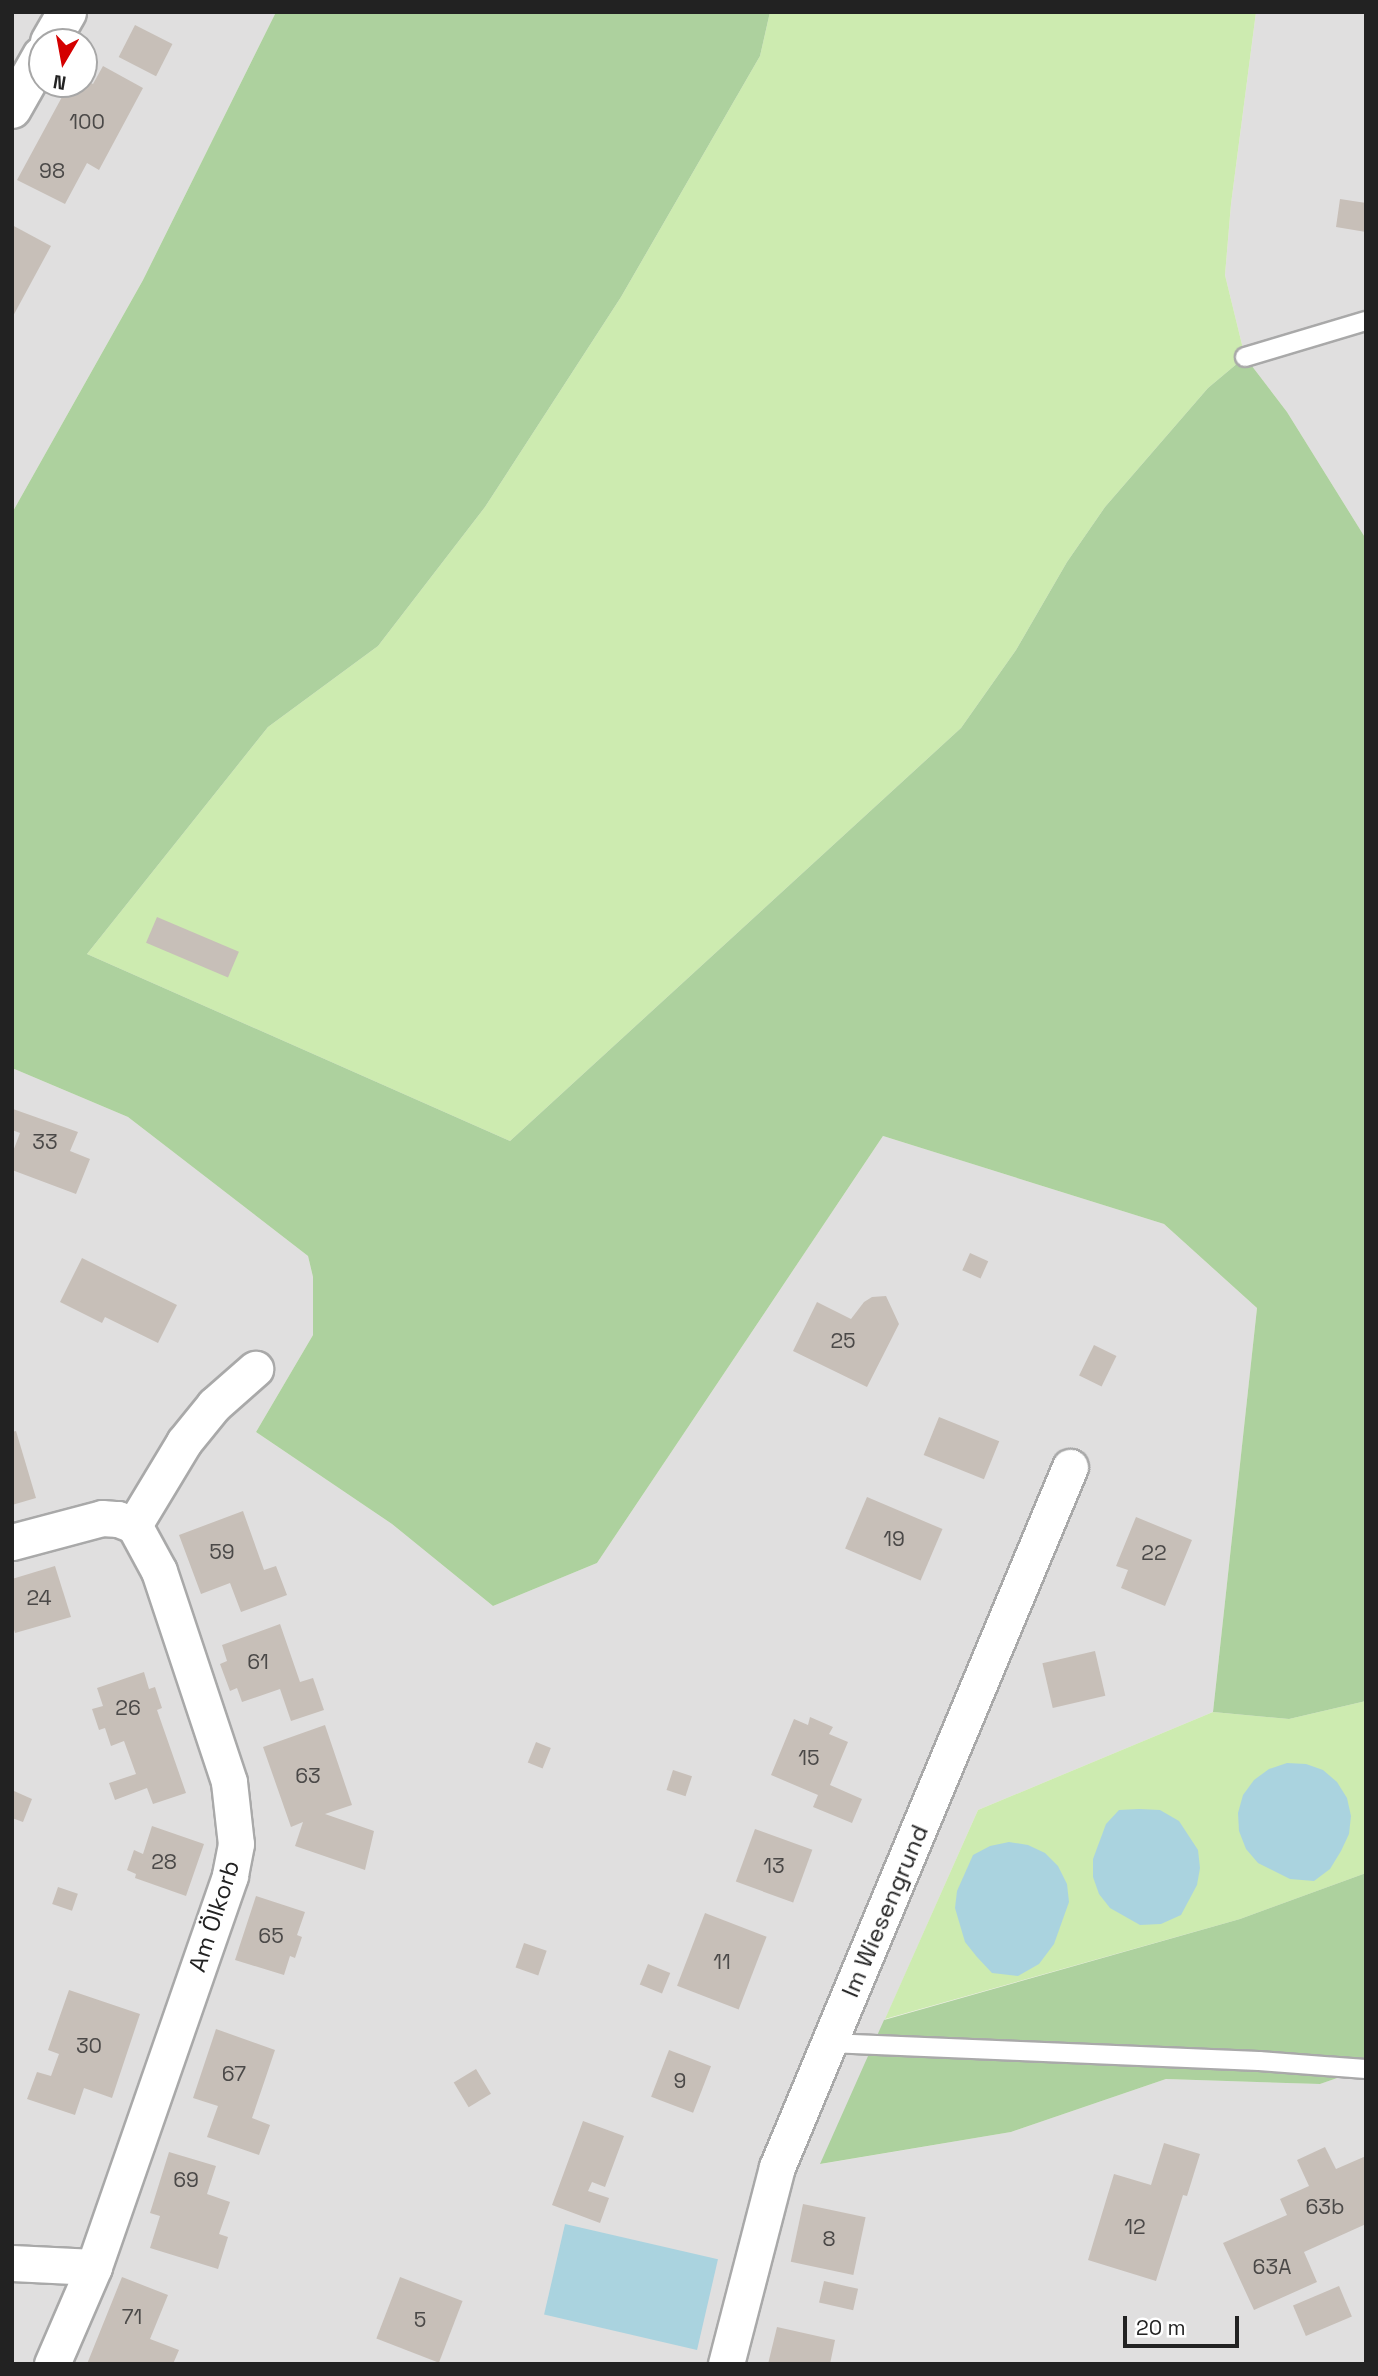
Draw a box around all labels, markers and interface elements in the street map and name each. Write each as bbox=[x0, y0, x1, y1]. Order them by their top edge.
north arrow bbox=[28, 28, 98, 98]
text: N bbox=[51, 69, 68, 96]
house number: 100 bbox=[69, 109, 105, 135]
house number: 98 bbox=[39, 158, 65, 184]
house number: 33 bbox=[32, 1129, 58, 1155]
house number: 25 bbox=[830, 1328, 856, 1354]
house number: 19 bbox=[883, 1526, 905, 1552]
house number: 59 bbox=[209, 1539, 235, 1565]
house number: 22 bbox=[1141, 1540, 1167, 1566]
house number: 24 bbox=[26, 1585, 52, 1611]
house number: 61 bbox=[247, 1649, 269, 1675]
house number: 26 bbox=[115, 1695, 141, 1721]
house number: 15 bbox=[798, 1745, 820, 1771]
house number: 63 bbox=[295, 1763, 321, 1789]
street label: Im Wiesengrund bbox=[836, 1820, 934, 2002]
house number: 28 bbox=[151, 1849, 177, 1875]
house number: 13 bbox=[763, 1853, 785, 1879]
street label: Am Ölkorb bbox=[182, 1857, 246, 1975]
house number: 65 bbox=[258, 1923, 284, 1949]
house number: 11 bbox=[713, 1949, 731, 1975]
house number: 30 bbox=[76, 2033, 102, 2059]
house number: 67 bbox=[222, 2061, 246, 2087]
house number: 9 bbox=[674, 2068, 686, 2094]
house number: 69 bbox=[173, 2167, 199, 2193]
house number: 63b bbox=[1305, 2194, 1345, 2220]
house number: 12 bbox=[1124, 2214, 1146, 2240]
house number: 8 bbox=[822, 2226, 836, 2252]
house number: 63A bbox=[1253, 2254, 1291, 2280]
scale bar bbox=[1126, 2302, 1242, 2346]
house number: 71 bbox=[122, 2304, 142, 2330]
house number: 5 bbox=[414, 2307, 426, 2333]
text: 20 m bbox=[1136, 2314, 1186, 2341]

